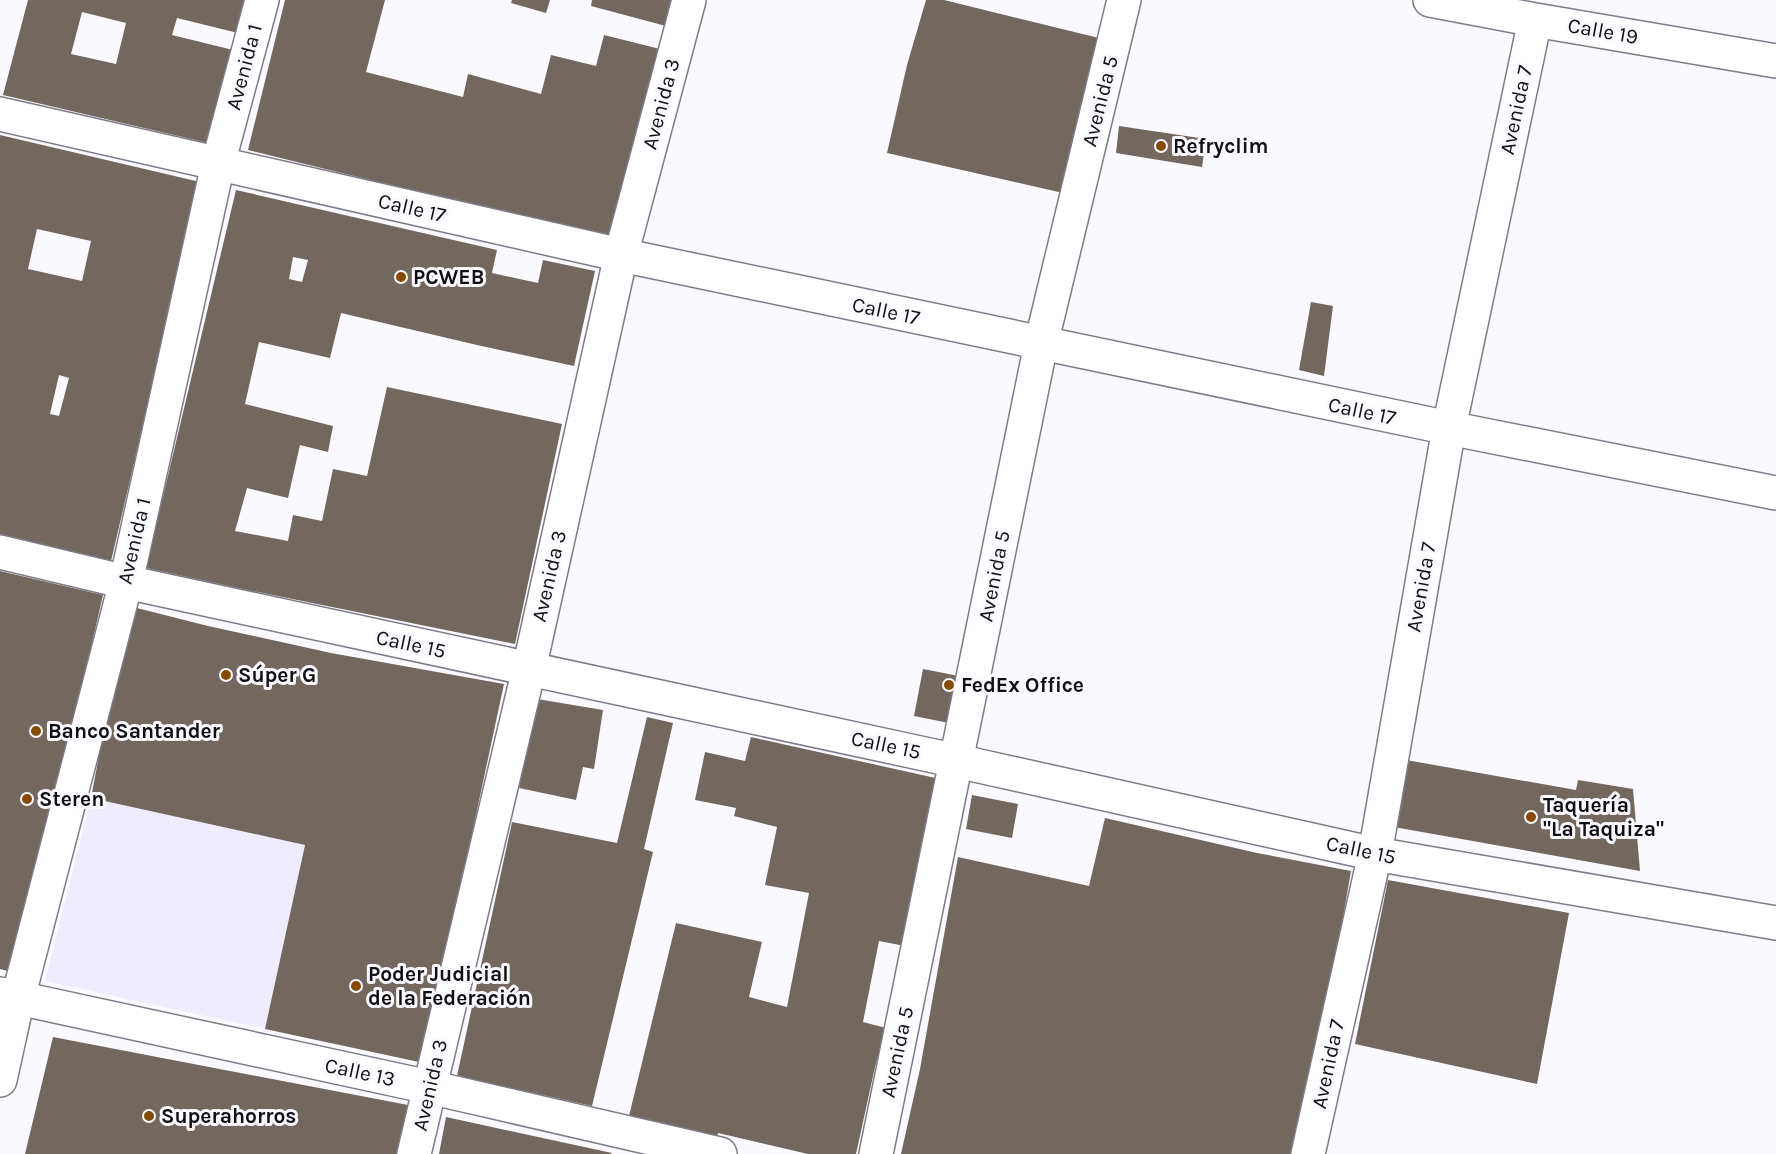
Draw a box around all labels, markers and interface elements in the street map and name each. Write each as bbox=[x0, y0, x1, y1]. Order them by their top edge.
street label: Calle 19 bbox=[1566, 13, 1640, 49]
street label: Avenida 1 bbox=[221, 21, 267, 113]
street label: Avenida 5 bbox=[1077, 53, 1123, 149]
street label: Avenida 3 bbox=[637, 56, 685, 152]
street label: Avenida 7 bbox=[1495, 63, 1537, 157]
place label: Refryclim bbox=[1173, 134, 1269, 158]
marker: Refryclim bbox=[1154, 139, 1168, 153]
street label: Calle 17 bbox=[376, 189, 448, 227]
place label: PCWEB bbox=[413, 265, 484, 289]
marker: PCWEB bbox=[394, 270, 408, 284]
street label: Calle 17 bbox=[850, 292, 922, 330]
street label: Calle 17 bbox=[1326, 392, 1398, 430]
street label: Avenida 1 bbox=[112, 496, 156, 586]
street label: Avenida 3 bbox=[527, 528, 571, 624]
street label: Avenida 5 bbox=[973, 528, 1015, 624]
street label: Avenida 7 bbox=[1401, 540, 1441, 634]
street label: Calle 15 bbox=[374, 625, 448, 663]
place label: Súper G bbox=[238, 663, 316, 687]
marker: Súper G bbox=[219, 668, 233, 682]
place label: FedEx Office bbox=[961, 673, 1084, 697]
marker: FedEx Office bbox=[942, 678, 956, 692]
place label: Banco Santander bbox=[48, 719, 221, 743]
marker: Banco Santander bbox=[29, 724, 43, 738]
street label: Calle 15 bbox=[849, 726, 923, 764]
place label: Steren bbox=[39, 787, 104, 811]
marker: Steren bbox=[20, 792, 34, 806]
place label: Taquería "La Taquiza" bbox=[1543, 793, 1664, 842]
marker: Taquería "La Taquiza" bbox=[1524, 810, 1538, 824]
street label: Calle 15 bbox=[1324, 831, 1398, 869]
place label: Poder Judicial de la Federación bbox=[368, 962, 531, 1010]
marker: Poder Judicial de la Federación bbox=[349, 979, 363, 993]
street label: Avenida 5 bbox=[876, 1004, 918, 1100]
street label: Avenida 7 bbox=[1307, 1017, 1349, 1111]
street label: Avenida 3 bbox=[408, 1037, 452, 1133]
street label: Calle 13 bbox=[323, 1053, 397, 1091]
place label: Superahorros bbox=[161, 1104, 296, 1128]
marker: Superahorros bbox=[142, 1109, 156, 1123]

